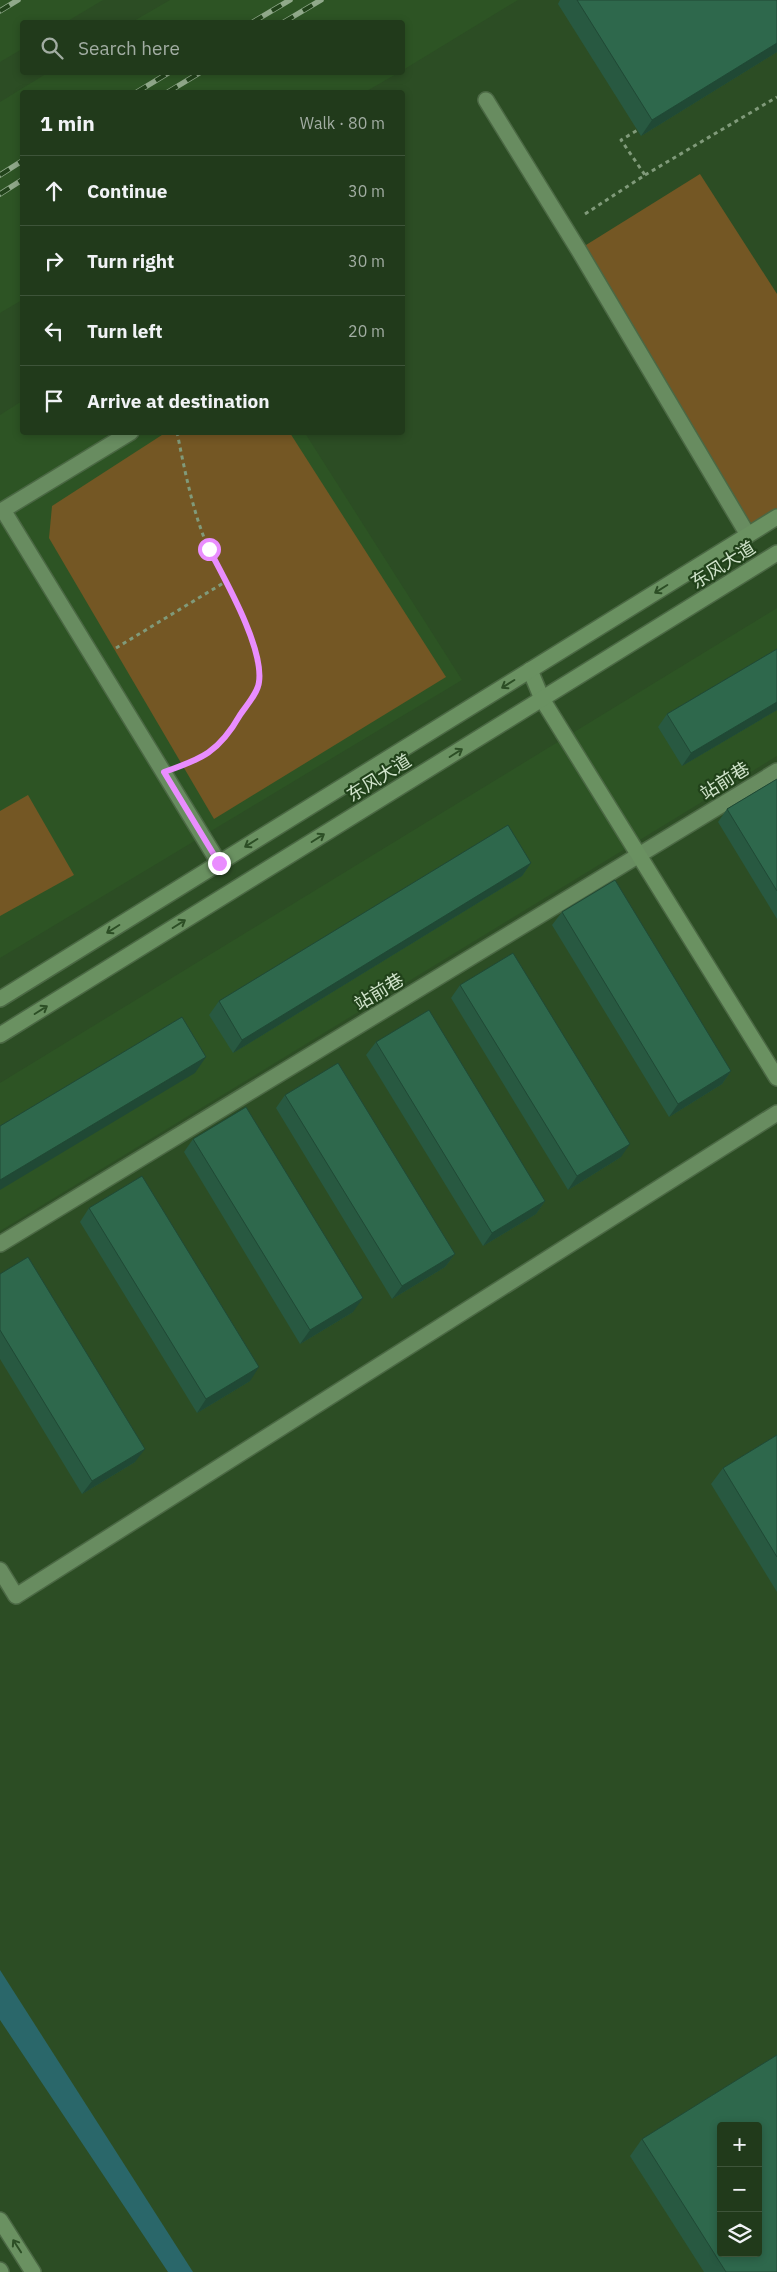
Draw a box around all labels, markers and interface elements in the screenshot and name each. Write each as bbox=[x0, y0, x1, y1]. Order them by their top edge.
search box bbox=[20, 20, 405, 75]
icon: search bbox=[38, 34, 66, 62]
text: Search here bbox=[78, 36, 180, 60]
text: 1 min bbox=[40, 109, 95, 137]
text: Walk · 80 m bbox=[300, 113, 385, 133]
icon: ahead bbox=[40, 177, 68, 205]
text: Continue bbox=[87, 179, 167, 203]
text: 30 m bbox=[348, 181, 385, 201]
icon: right bbox=[40, 247, 68, 275]
text: Turn right bbox=[87, 249, 174, 273]
text: 30 m bbox=[348, 251, 385, 271]
icon: left bbox=[40, 317, 68, 345]
text: Turn left bbox=[87, 319, 163, 343]
text: 20 m bbox=[348, 321, 385, 341]
icon: arrive bbox=[40, 387, 68, 415]
text: Arrive at destination bbox=[87, 389, 270, 413]
street label: 东风大道 bbox=[686, 536, 759, 593]
route start bbox=[198, 538, 221, 561]
one-way arrow bbox=[655, 584, 669, 594]
one-way arrow bbox=[501, 678, 515, 689]
one-way arrow bbox=[448, 747, 462, 757]
street label: 东风大道 bbox=[342, 749, 415, 806]
street label: 站前巷 bbox=[696, 757, 754, 805]
one-way arrow bbox=[310, 833, 324, 843]
one-way arrow bbox=[244, 838, 258, 849]
route end bbox=[208, 852, 231, 875]
one-way arrow bbox=[172, 919, 186, 929]
one-way arrow bbox=[106, 924, 120, 934]
street label: 站前巷 bbox=[350, 968, 408, 1015]
one-way arrow bbox=[34, 1004, 48, 1014]
map controls bbox=[717, 2122, 762, 2257]
button: + bbox=[717, 2122, 762, 2167]
button: − bbox=[717, 2167, 762, 2212]
button: layers bbox=[717, 2212, 762, 2257]
one-way arrow bbox=[11, 2240, 21, 2254]

